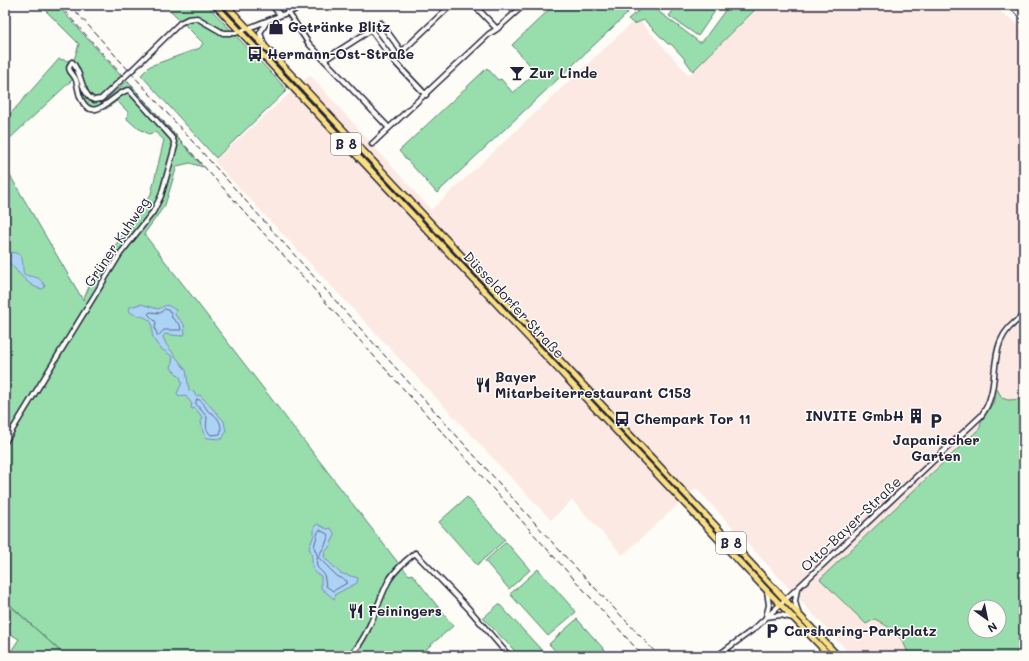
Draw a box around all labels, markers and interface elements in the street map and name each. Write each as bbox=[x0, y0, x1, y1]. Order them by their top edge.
place label: Getränke Blitz bbox=[288, 17, 390, 36]
shop icon: Getränke Blitz bbox=[267, 18, 285, 36]
place label: Hermann-Ost-Straße bbox=[267, 44, 414, 63]
bus stop icon: Hermann-Ost-Straße bbox=[246, 45, 264, 63]
place label: Zur Linde bbox=[529, 63, 597, 82]
bar icon: Zur Linde bbox=[508, 64, 526, 82]
road number: B 8 bbox=[331, 133, 361, 155]
street label: Grüner Kuhweg bbox=[79, 193, 154, 290]
street label: Düsseldorfer Straße bbox=[460, 247, 569, 362]
place label: Bayer Mitarbeiterrestaurant C153 bbox=[495, 367, 691, 402]
restaurant icon: Bayer Mitarbeiterrestaurant C153 bbox=[474, 376, 492, 394]
place label: INVITE GmbH bbox=[805, 406, 904, 425]
building icon: INVITE GmbH bbox=[907, 407, 925, 425]
place label: Chempark Tor 11 bbox=[634, 409, 751, 428]
bus stop icon: Chempark Tor 11 bbox=[613, 410, 631, 428]
parking icon: Japanischer Garten bbox=[927, 412, 945, 430]
place label: Japanischer Garten bbox=[892, 430, 980, 465]
street label: Otto-Bayer-Straße bbox=[796, 472, 905, 575]
road number: B 8 bbox=[716, 532, 746, 554]
north arrow bbox=[967, 599, 1007, 639]
place label: Feiningers bbox=[368, 601, 442, 620]
restaurant icon: Feiningers bbox=[347, 602, 365, 620]
text: N bbox=[985, 619, 1000, 636]
place label: Carsharing-Parkplatz bbox=[784, 621, 937, 640]
parking icon: Carsharing-Parkplatz bbox=[763, 622, 781, 640]

